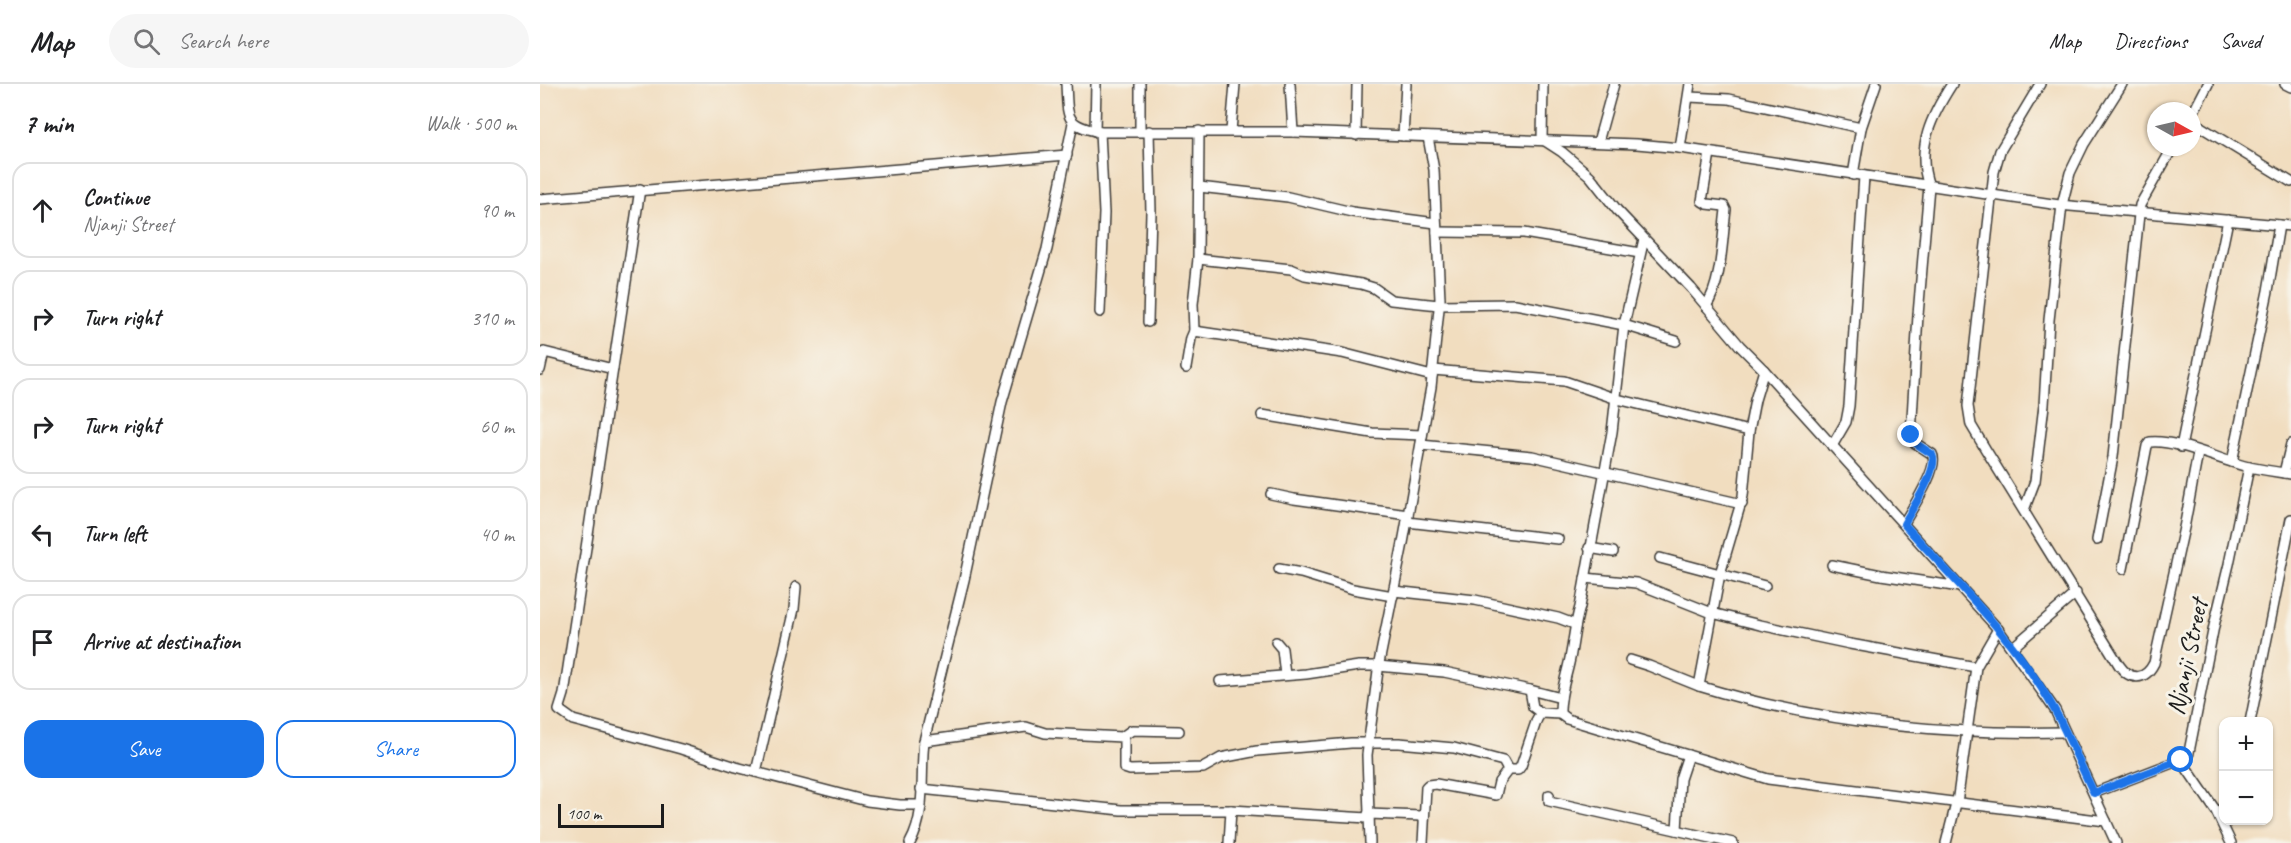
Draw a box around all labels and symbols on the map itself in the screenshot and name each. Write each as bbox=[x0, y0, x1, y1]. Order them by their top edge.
north arrow bbox=[2147, 102, 2201, 156]
route end bbox=[1897, 421, 1923, 447]
street label: Njanji Street bbox=[2159, 593, 2216, 718]
route start bbox=[2167, 746, 2193, 772]
scale bar bbox=[558, 801, 664, 828]

